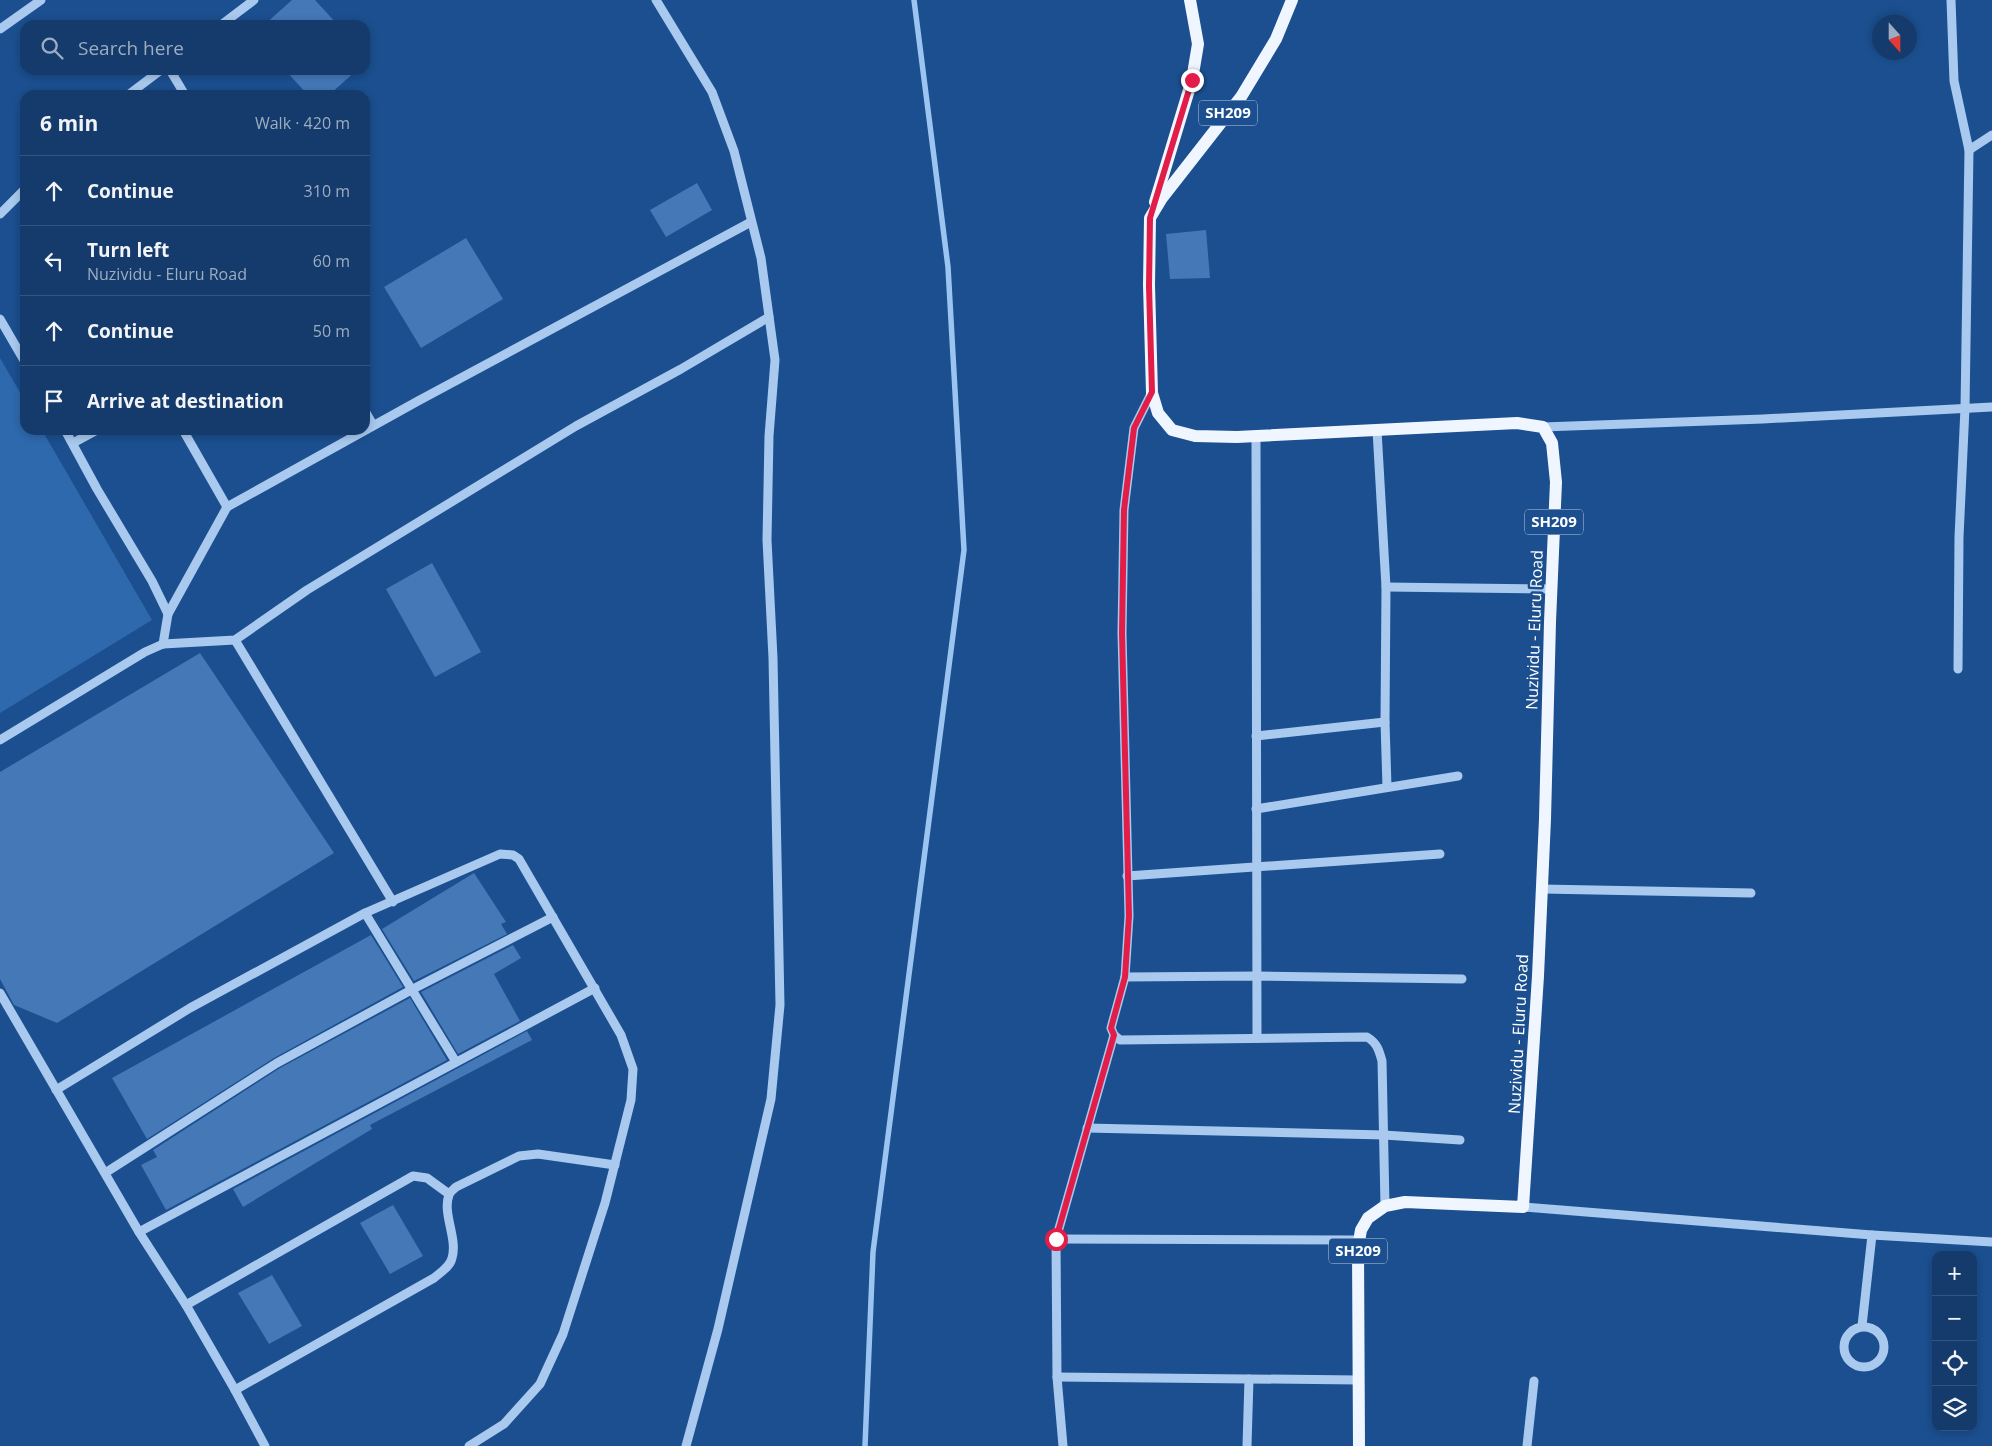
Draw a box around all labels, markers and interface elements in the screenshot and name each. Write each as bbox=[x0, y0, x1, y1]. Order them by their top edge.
north arrow bbox=[1872, 15, 1917, 60]
search box bbox=[20, 20, 370, 75]
icon: search bbox=[38, 34, 66, 62]
text: Search here bbox=[78, 35, 184, 61]
route end bbox=[1181, 69, 1204, 92]
road number: SH209 bbox=[1199, 100, 1257, 126]
text: 6 min bbox=[40, 109, 98, 137]
text: Walk · 420 m bbox=[255, 112, 350, 134]
icon: ahead bbox=[40, 177, 68, 205]
text: Continue bbox=[87, 178, 174, 204]
text: 310 m bbox=[304, 180, 350, 202]
text: Turn left bbox=[87, 237, 169, 263]
icon: left bbox=[40, 247, 68, 275]
text: 60 m bbox=[313, 250, 350, 272]
text: Nuzividu - Eluru Road bbox=[87, 263, 247, 285]
icon: ahead bbox=[40, 317, 68, 345]
text: Continue bbox=[87, 318, 174, 344]
text: 50 m bbox=[313, 320, 350, 342]
icon: arrive bbox=[40, 387, 68, 415]
text: Arrive at destination bbox=[87, 388, 284, 414]
road number: SH209 bbox=[1525, 510, 1583, 534]
street label: Nuzividu - Eluru Road bbox=[1520, 550, 1548, 710]
street label: Nuzividu - Eluru Road bbox=[1503, 954, 1533, 1114]
route start bbox=[1045, 1228, 1068, 1251]
road number: SH209 bbox=[1329, 1238, 1387, 1264]
map controls bbox=[1932, 1251, 1977, 1431]
button: + bbox=[1932, 1251, 1977, 1296]
button: − bbox=[1932, 1296, 1977, 1341]
button: locate bbox=[1932, 1341, 1977, 1386]
button: layers bbox=[1932, 1386, 1977, 1431]

